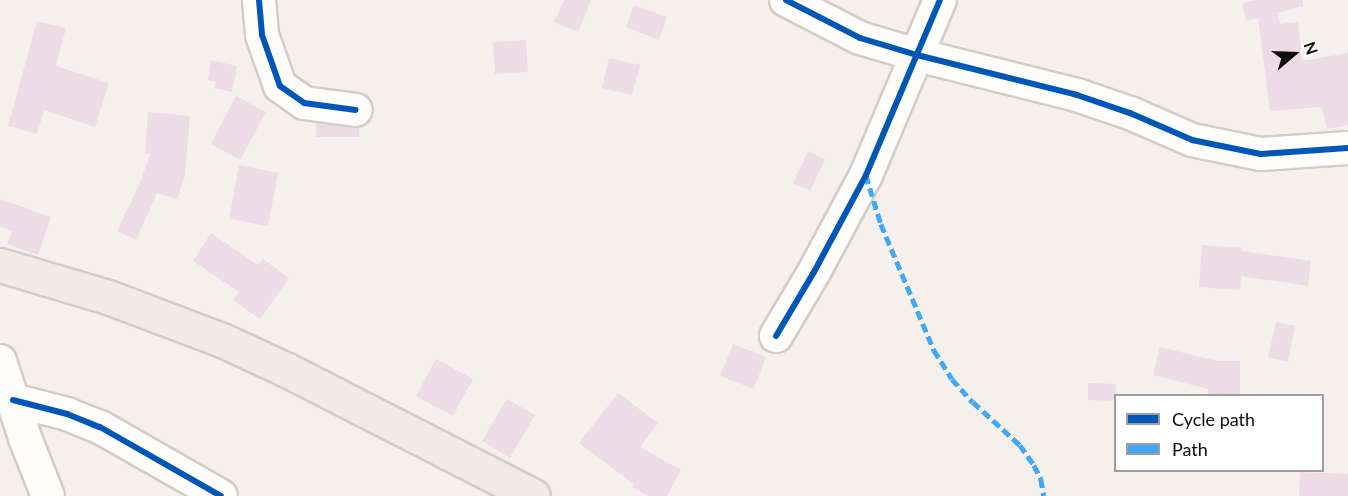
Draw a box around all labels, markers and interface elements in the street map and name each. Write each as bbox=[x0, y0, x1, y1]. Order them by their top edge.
north arrow bbox=[1264, 24, 1324, 84]
text: N bbox=[1301, 39, 1322, 57]
legend bbox=[1114, 394, 1324, 472]
text: Cycle path bbox=[1172, 408, 1255, 430]
text: Path bbox=[1172, 438, 1208, 460]

